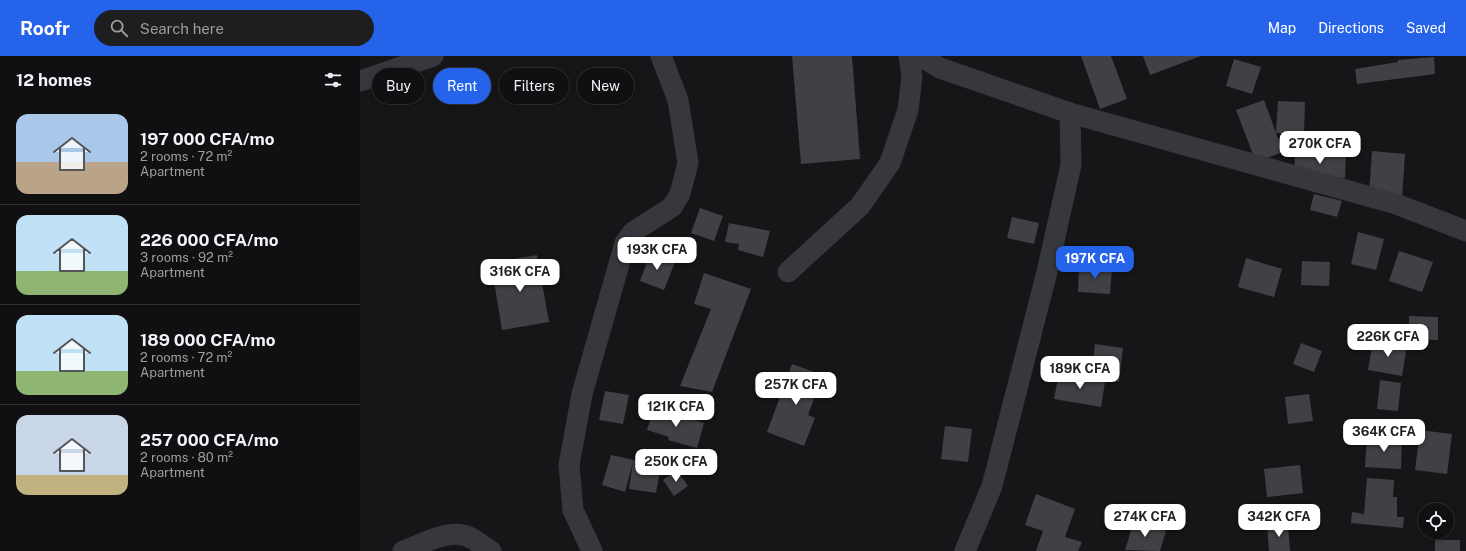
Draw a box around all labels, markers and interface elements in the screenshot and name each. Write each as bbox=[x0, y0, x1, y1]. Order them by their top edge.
search box bbox=[94, 10, 374, 46]
text: Roofr bbox=[20, 17, 70, 39]
icon: search bbox=[108, 17, 130, 39]
text: Search here bbox=[140, 20, 224, 37]
text: Map bbox=[1268, 20, 1296, 36]
text: Directions bbox=[1318, 20, 1384, 36]
text: Saved bbox=[1406, 20, 1446, 36]
chip: Buy bbox=[372, 68, 425, 104]
chip: Rent bbox=[433, 68, 491, 104]
chip: Filters bbox=[499, 68, 569, 104]
chip: New bbox=[577, 68, 634, 104]
icon: filters bbox=[322, 69, 344, 91]
text: 12 homes bbox=[16, 70, 92, 90]
text: 197 000 CFA/mo bbox=[140, 129, 275, 149]
icon: home bbox=[48, 130, 96, 178]
pin: 270K CFA bbox=[1279, 131, 1361, 165]
text: 270K CFA bbox=[1289, 136, 1351, 151]
text: 2 rooms · 72 m² bbox=[140, 149, 232, 164]
text: Apartment bbox=[140, 164, 205, 179]
text: 226 000 CFA/mo bbox=[140, 230, 279, 250]
icon: home bbox=[48, 231, 96, 279]
pin: 193K CFA bbox=[616, 237, 698, 271]
text: 193K CFA bbox=[627, 242, 687, 257]
pin: 197K CFA bbox=[1054, 246, 1136, 280]
text: 3 rooms · 92 m² bbox=[140, 250, 233, 265]
text: 197K CFA bbox=[1065, 251, 1125, 266]
pin: 316K CFA bbox=[479, 259, 561, 293]
text: 316K CFA bbox=[490, 264, 550, 279]
text: Apartment bbox=[140, 265, 205, 280]
pin: 226K CFA bbox=[1347, 324, 1429, 358]
text: 226K CFA bbox=[1356, 329, 1420, 344]
text: 189 000 CFA/mo bbox=[140, 330, 276, 350]
icon: home bbox=[48, 331, 96, 379]
text: 2 rooms · 72 m² bbox=[140, 350, 232, 365]
pin: 189K CFA bbox=[1039, 356, 1121, 390]
text: 189K CFA bbox=[1050, 361, 1110, 376]
text: Apartment bbox=[140, 365, 205, 380]
pin: 257K CFA bbox=[755, 372, 837, 406]
text: 257K CFA bbox=[764, 377, 828, 392]
pin: 121K CFA bbox=[635, 394, 717, 428]
text: 121K CFA bbox=[647, 399, 705, 414]
pin: 364K CFA bbox=[1343, 419, 1425, 453]
text: 364K CFA bbox=[1352, 424, 1416, 439]
text: 257 000 CFA/mo bbox=[140, 430, 279, 450]
icon: home bbox=[48, 431, 96, 479]
pin: 250K CFA bbox=[635, 449, 717, 483]
text: 2 rooms · 80 m² bbox=[140, 450, 233, 465]
text: 250K CFA bbox=[644, 454, 708, 469]
text: Apartment bbox=[140, 465, 205, 480]
map controls bbox=[1418, 503, 1454, 539]
button: locate bbox=[1418, 503, 1454, 539]
pin: 274K CFA bbox=[1104, 504, 1186, 538]
pin: 342K CFA bbox=[1238, 504, 1320, 538]
text: 274K CFA bbox=[1114, 509, 1176, 524]
text: 342K CFA bbox=[1247, 509, 1311, 524]

